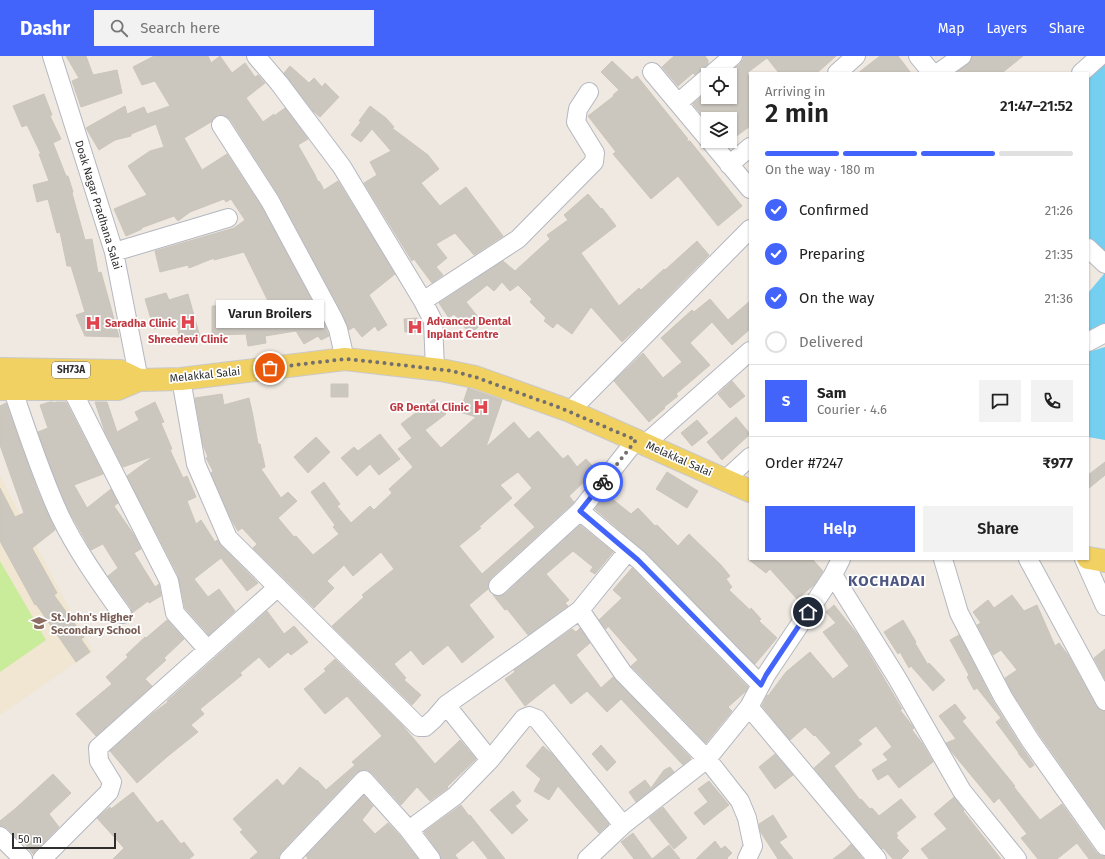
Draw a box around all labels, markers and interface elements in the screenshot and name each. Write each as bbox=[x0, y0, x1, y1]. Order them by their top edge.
search box bbox=[94, 10, 374, 46]
text: Dashr bbox=[20, 17, 70, 40]
icon: search bbox=[108, 17, 130, 39]
text: Search here bbox=[140, 19, 220, 37]
text: Map bbox=[938, 20, 964, 37]
text: Layers bbox=[986, 20, 1027, 37]
text: Share bbox=[1049, 20, 1085, 37]
map controls bbox=[701, 68, 737, 148]
button: locate bbox=[701, 68, 737, 104]
text: Arriving in bbox=[765, 84, 825, 99]
text: 21:47–21:52 bbox=[1000, 97, 1073, 115]
text: 2 min bbox=[765, 98, 829, 129]
button: layers bbox=[701, 112, 737, 148]
street label: Doak Nagar Pradhana Salai bbox=[72, 139, 124, 271]
text: On the way · 180 m bbox=[765, 162, 875, 177]
icon: check bbox=[765, 199, 787, 221]
text: Confirmed bbox=[799, 201, 869, 219]
text: 21:26 bbox=[1045, 203, 1073, 218]
icon: check bbox=[765, 243, 787, 265]
text: Preparing bbox=[799, 245, 864, 263]
text: 21:35 bbox=[1045, 247, 1073, 262]
icon: check bbox=[765, 287, 787, 309]
text: On the way bbox=[799, 289, 874, 307]
text: 21:36 bbox=[1045, 291, 1073, 306]
callout: Varun Broilers bbox=[216, 300, 324, 328]
text: Varun Broilers bbox=[228, 306, 312, 321]
hospital icon: Shreedevi Clinic bbox=[179, 313, 197, 331]
hospital icon: Saradha Clinic bbox=[84, 314, 102, 332]
place label: Advanced Dental Inplant Centre bbox=[426, 315, 512, 341]
place label: Saradha Clinic bbox=[105, 317, 177, 330]
hospital icon: Advanced Dental Inplant Centre bbox=[406, 318, 424, 336]
place label: Shreedevi Clinic bbox=[148, 333, 229, 346]
text: Delivered bbox=[799, 333, 863, 351]
pin bbox=[253, 351, 287, 385]
icon: bag bbox=[259, 357, 281, 379]
road number: SH73A bbox=[52, 362, 90, 378]
street label: Melakkal Salai bbox=[169, 365, 241, 385]
button: chat bbox=[979, 380, 1021, 422]
button: phone bbox=[1031, 380, 1073, 422]
text: Sam bbox=[817, 384, 846, 402]
text: S bbox=[782, 392, 790, 410]
hospital icon: GR Dental Clinic bbox=[472, 398, 490, 416]
place label: GR Dental Clinic bbox=[390, 401, 470, 414]
text: Courier · 4.6 bbox=[817, 402, 887, 417]
street label: Melakkal Salai bbox=[644, 439, 714, 479]
text: Order #7247 bbox=[765, 454, 843, 472]
text: ₹977 bbox=[1043, 454, 1073, 472]
courier bbox=[583, 462, 623, 502]
icon: bike bbox=[592, 471, 614, 493]
button: Help bbox=[765, 506, 915, 552]
button: Share bbox=[923, 506, 1073, 552]
district label: KOCHADAI bbox=[848, 572, 926, 590]
pin bbox=[791, 595, 825, 629]
icon: home bbox=[797, 601, 819, 623]
place label: St. John's Higher Secondary School bbox=[51, 611, 141, 637]
school or university icon: St. John's Higher Secondary School bbox=[30, 614, 48, 632]
scale bar bbox=[12, 831, 116, 850]
text: 50 m bbox=[18, 833, 42, 846]

